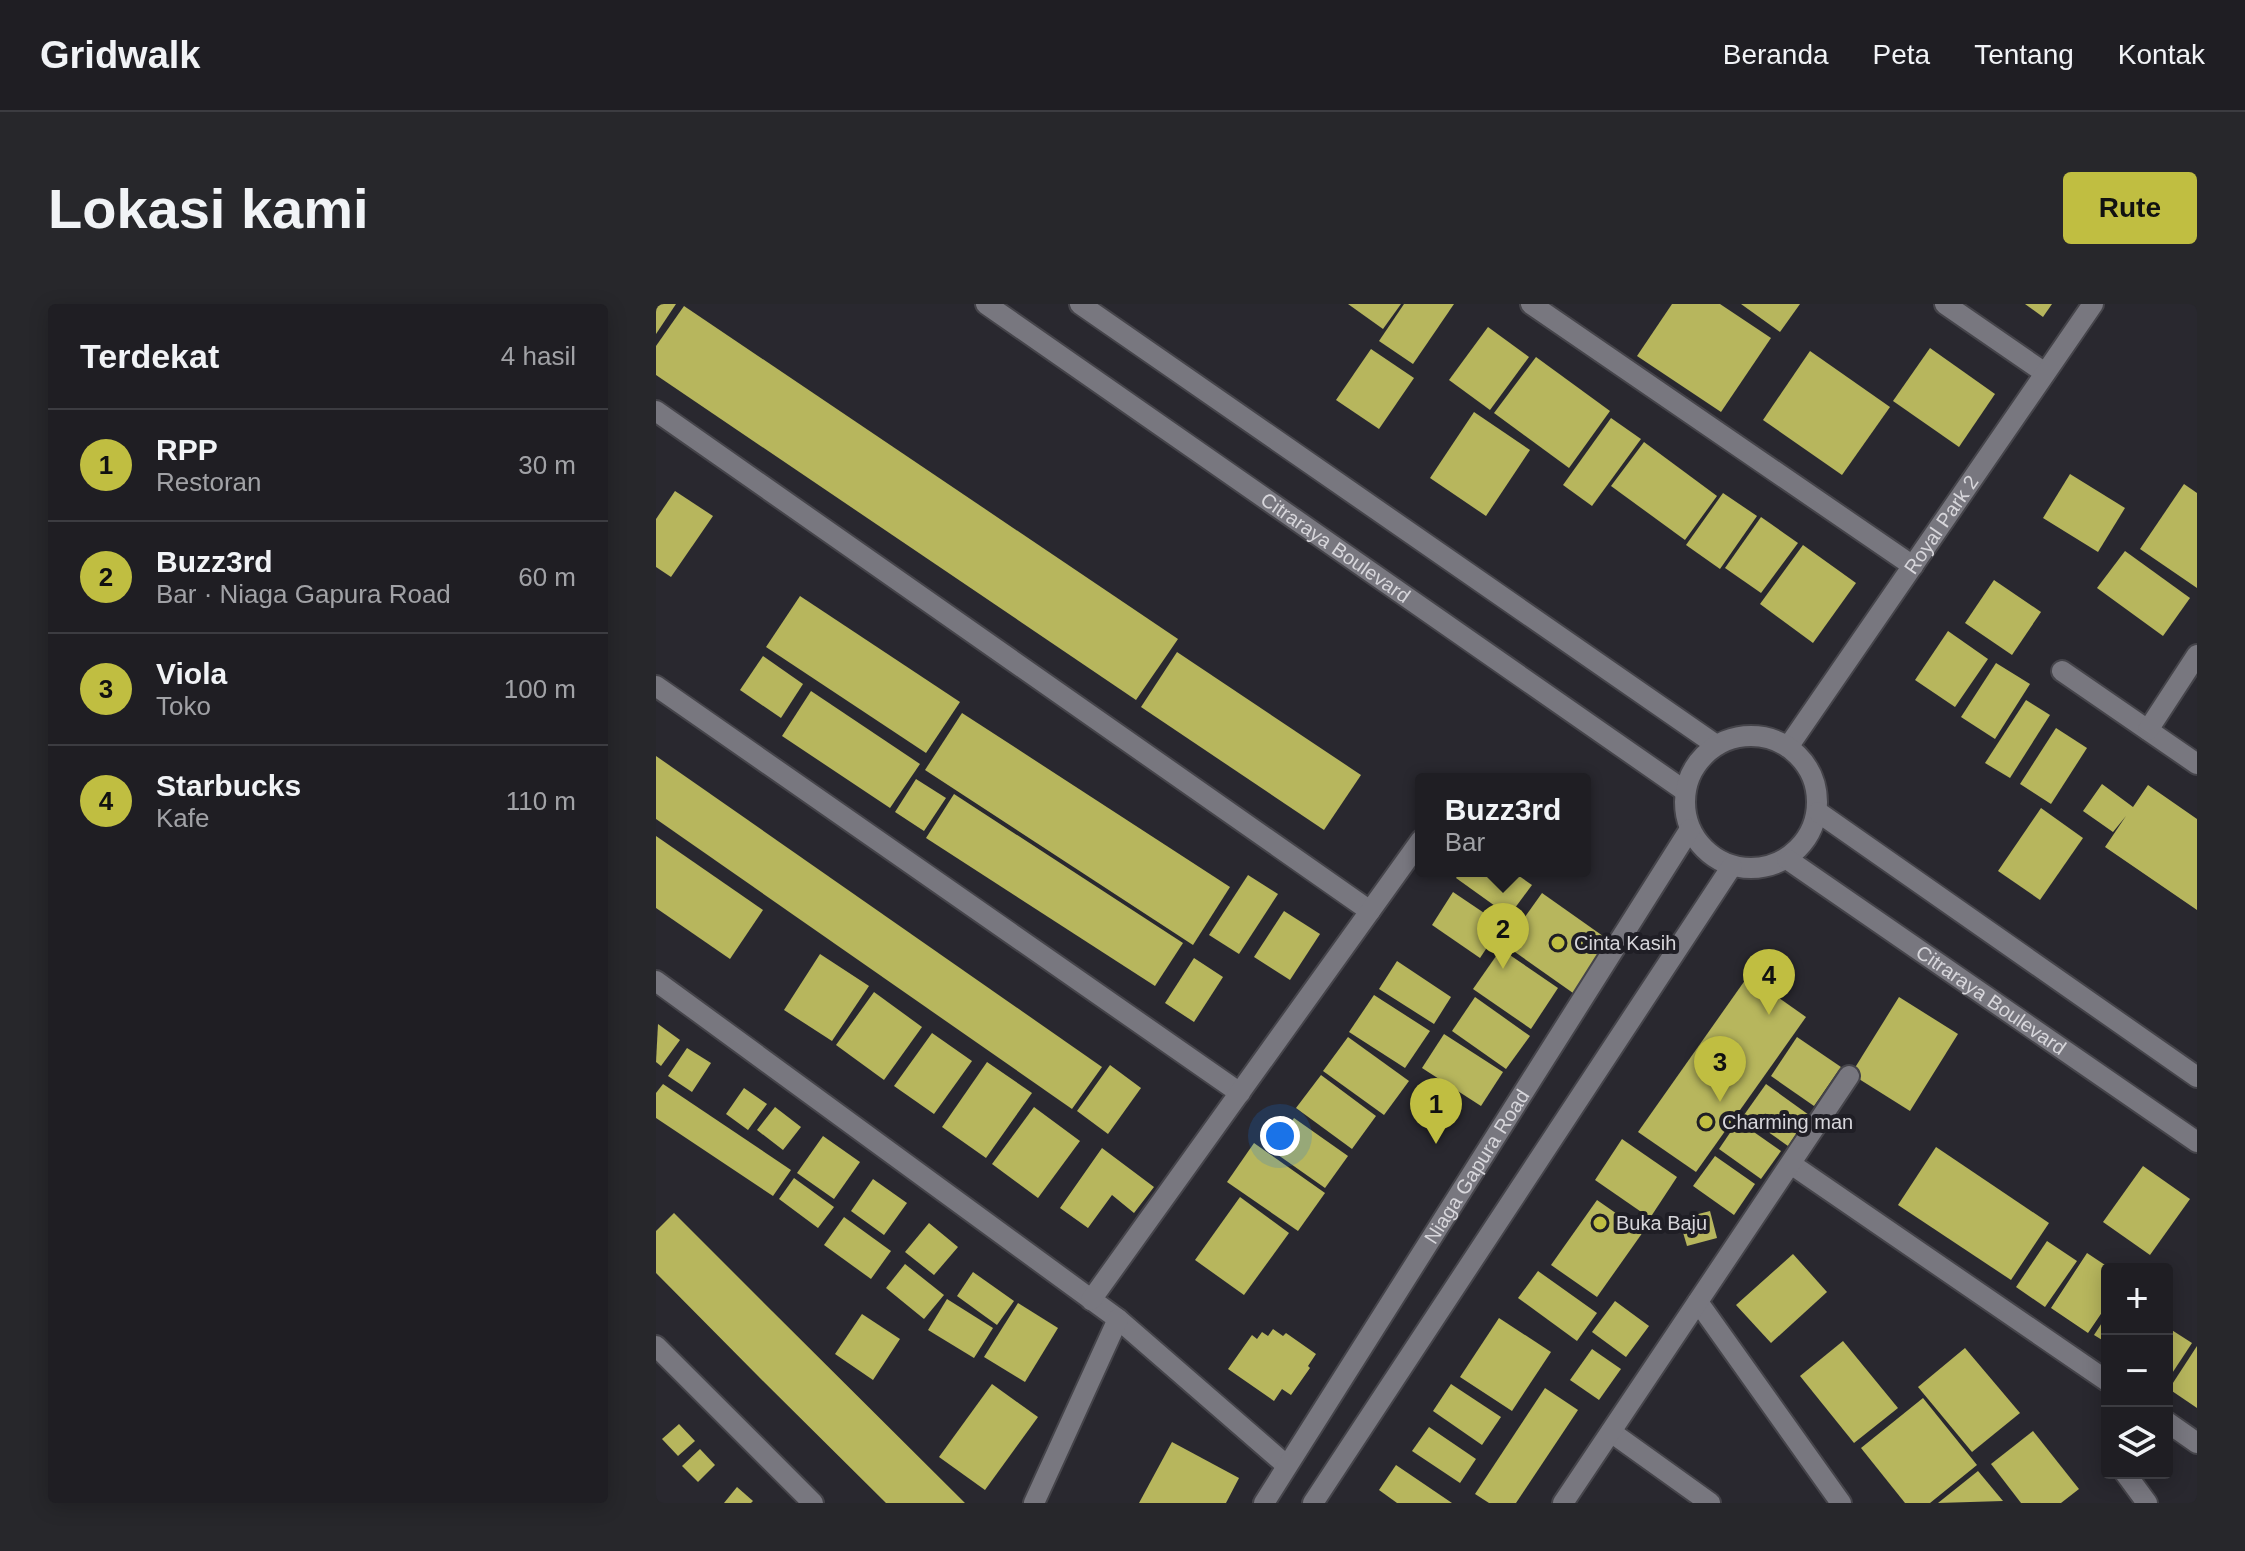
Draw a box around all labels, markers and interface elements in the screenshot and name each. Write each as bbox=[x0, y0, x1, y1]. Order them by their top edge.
text: Gridwalk bbox=[40, 34, 201, 76]
text: Beranda bbox=[1723, 39, 1829, 70]
text: Peta bbox=[1873, 39, 1930, 70]
text: Tentang bbox=[1974, 39, 2074, 70]
text: Kontak bbox=[2118, 39, 2205, 70]
button: Rute bbox=[2063, 172, 2197, 244]
text: Lokasi kami bbox=[48, 177, 369, 240]
text: Terdekat bbox=[80, 337, 219, 375]
text: 4 hasil bbox=[501, 341, 576, 371]
text: RPP bbox=[156, 433, 218, 466]
text: 1 bbox=[99, 450, 113, 480]
text: 30 m bbox=[518, 450, 576, 480]
text: Restoran bbox=[156, 467, 262, 497]
street label: Royal Park 2 bbox=[1900, 471, 1983, 578]
street label: Citraraya Boulevard bbox=[1257, 488, 1414, 607]
text: Buzz3rd bbox=[156, 545, 273, 578]
text: 2 bbox=[99, 562, 113, 592]
text: 60 m bbox=[518, 562, 576, 592]
text: Bar · Niaga Gapura Road bbox=[156, 579, 451, 609]
text: Viola bbox=[156, 657, 227, 690]
text: 3 bbox=[99, 674, 113, 704]
text: 100 m bbox=[504, 674, 576, 704]
text: Toko bbox=[156, 691, 211, 721]
text: Starbucks bbox=[156, 769, 301, 802]
popup bbox=[1415, 773, 1591, 877]
text: 4 bbox=[99, 786, 113, 816]
text: 110 m bbox=[506, 786, 576, 816]
text: Buzz3rd bbox=[1445, 793, 1561, 826]
text: Kafe bbox=[156, 803, 210, 833]
text: Bar bbox=[1445, 827, 1485, 857]
pin: 2 bbox=[1477, 903, 1529, 969]
place label: Cinta Kasih bbox=[1574, 932, 1676, 954]
marker: Cinta Kasih bbox=[1549, 934, 1567, 952]
street label: Citraraya Boulevard bbox=[1912, 941, 2070, 1059]
pin: 4 bbox=[1743, 949, 1795, 1015]
pin: 3 bbox=[1694, 1036, 1746, 1102]
pin: 1 bbox=[1410, 1078, 1462, 1144]
street label: Niaga Gapura Road bbox=[1420, 1085, 1533, 1248]
place label: Charming man bbox=[1722, 1111, 1853, 1133]
marker: Charming man bbox=[1697, 1113, 1715, 1131]
your location bbox=[1260, 1116, 1300, 1156]
place label: Buka Baju bbox=[1616, 1212, 1707, 1234]
marker: Buka Baju bbox=[1591, 1214, 1609, 1232]
map controls bbox=[2101, 1263, 2173, 1479]
button: + bbox=[2101, 1263, 2173, 1335]
button: − bbox=[2101, 1335, 2173, 1407]
button: layers bbox=[2101, 1407, 2173, 1479]

